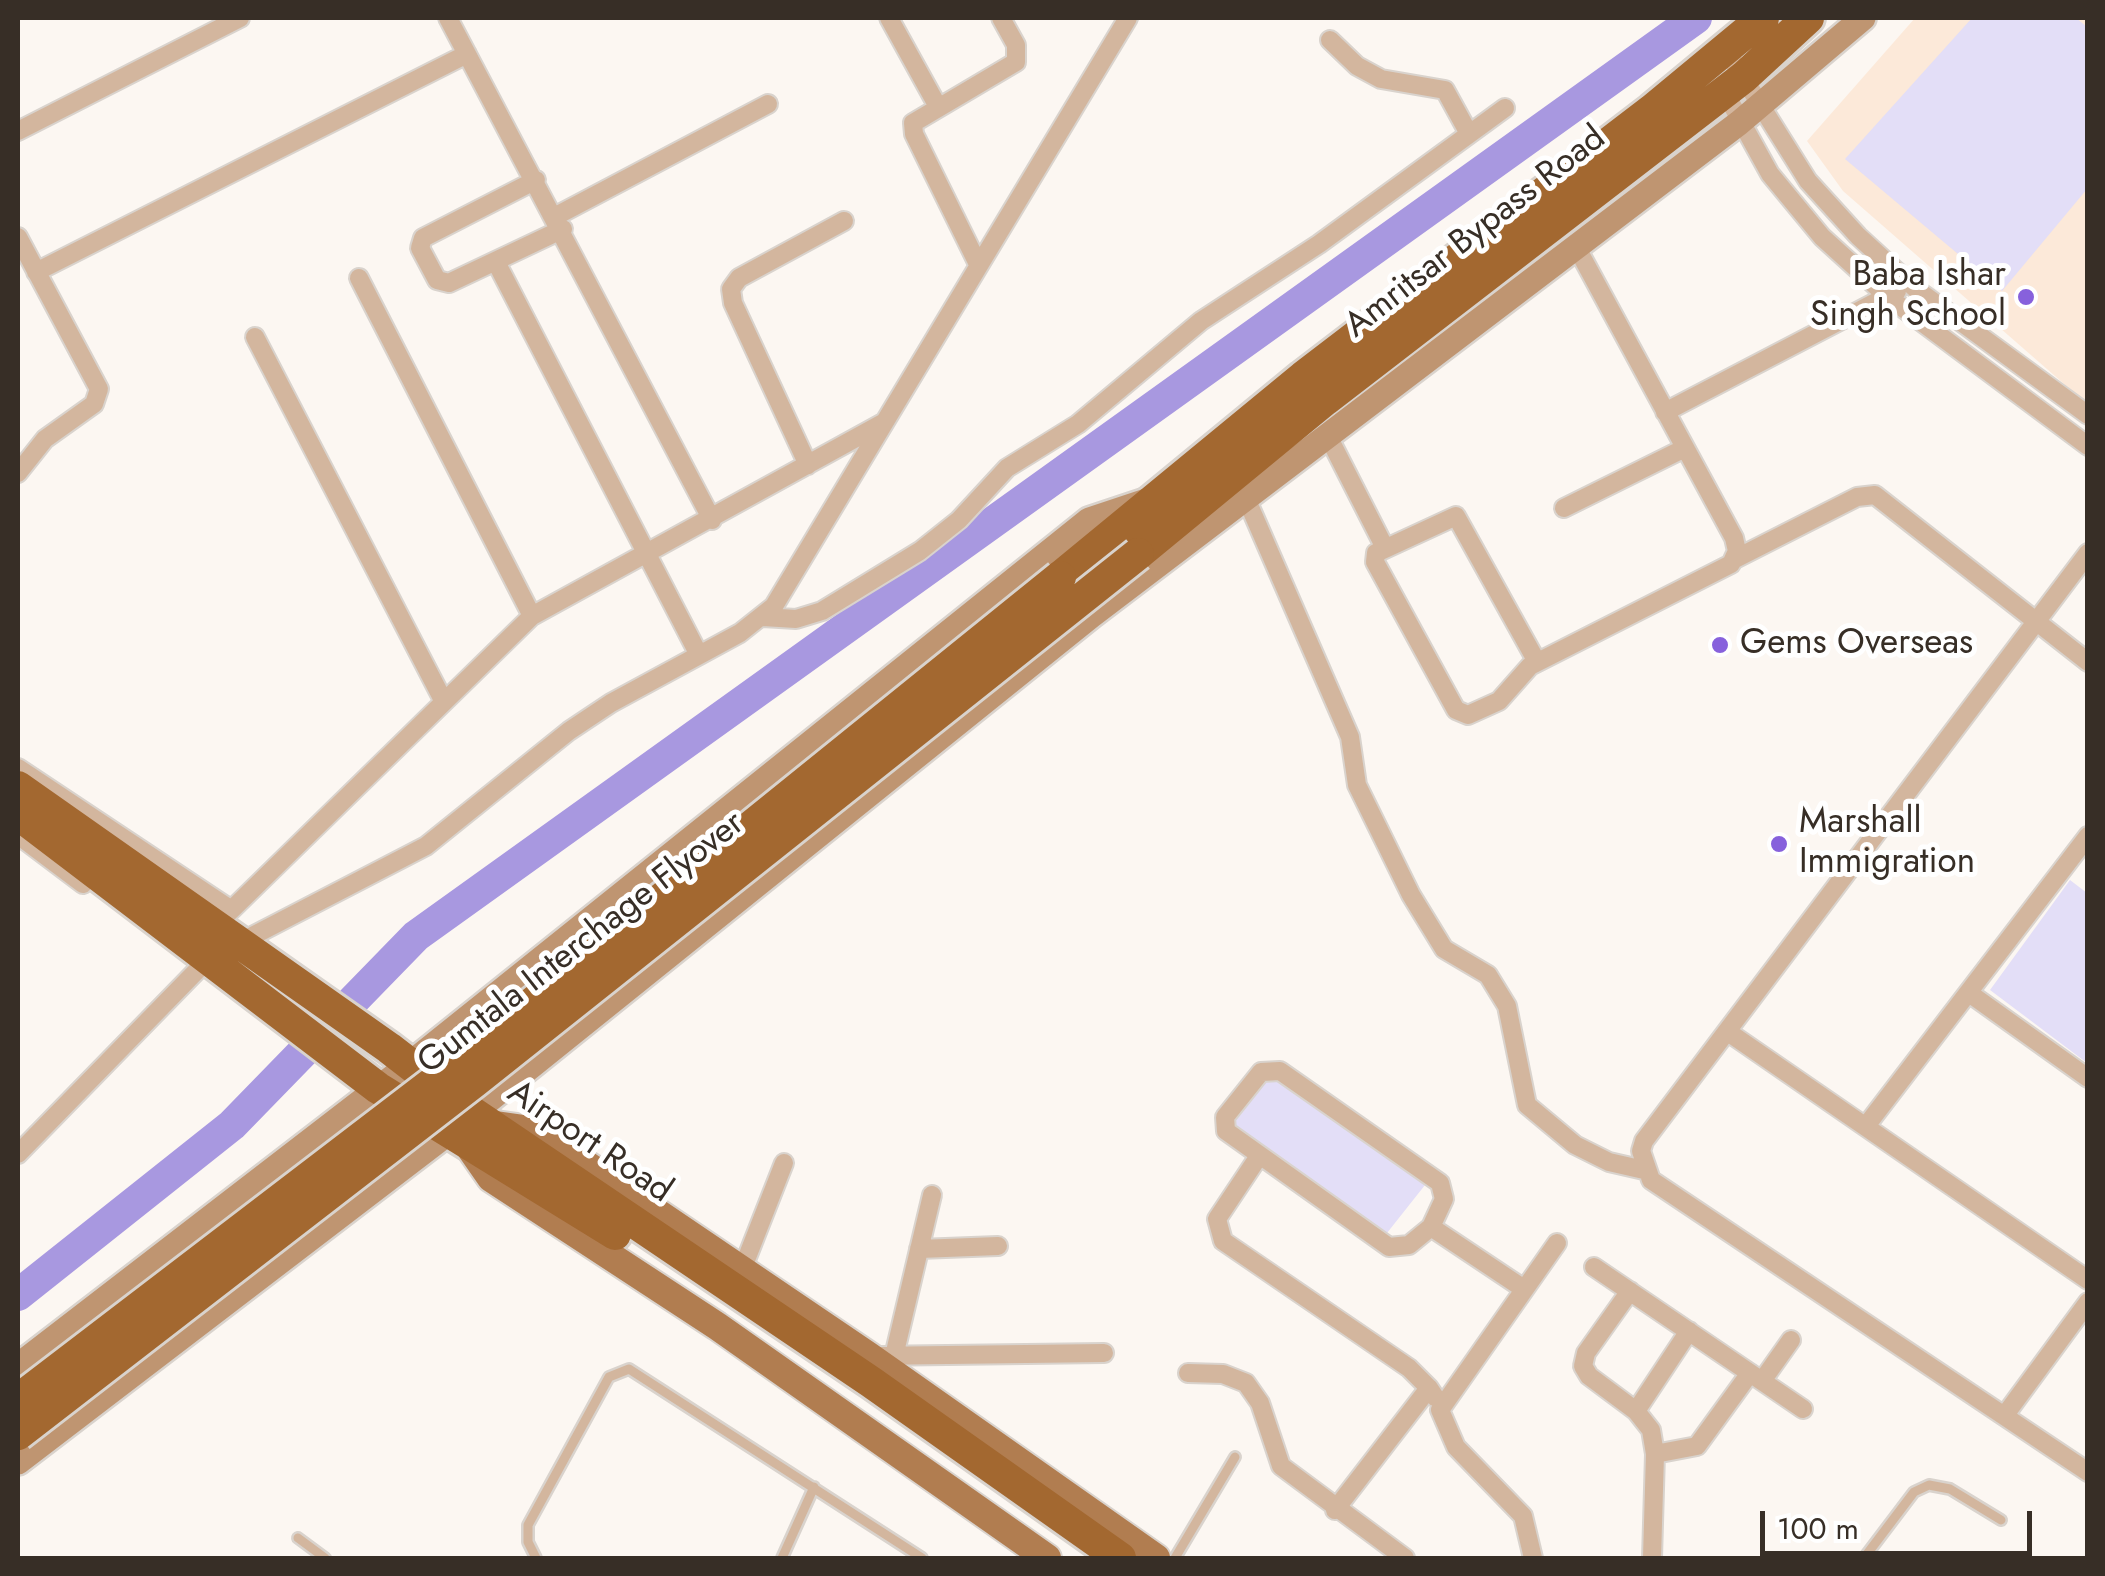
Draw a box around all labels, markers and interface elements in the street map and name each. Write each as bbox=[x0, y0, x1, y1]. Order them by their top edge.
street label: Amritsar Bypass Road bbox=[1337, 118, 1615, 348]
place label: Baba Ishar Singh School bbox=[1810, 256, 2006, 338]
marker: Baba Ishar Singh School bbox=[2015, 286, 2037, 308]
place label: Gems Overseas bbox=[1740, 624, 1973, 666]
marker: Gems Overseas bbox=[1709, 634, 1731, 656]
place label: Marshall Immigration bbox=[1799, 803, 1975, 885]
street label: Gumtala Interchage Flyover bbox=[410, 804, 754, 1084]
marker: Marshall Immigration bbox=[1768, 833, 1790, 855]
street label: Airport Road bbox=[499, 1073, 679, 1213]
scale bar bbox=[1765, 1491, 2038, 1553]
text: 100 m bbox=[1777, 1507, 1859, 1550]

